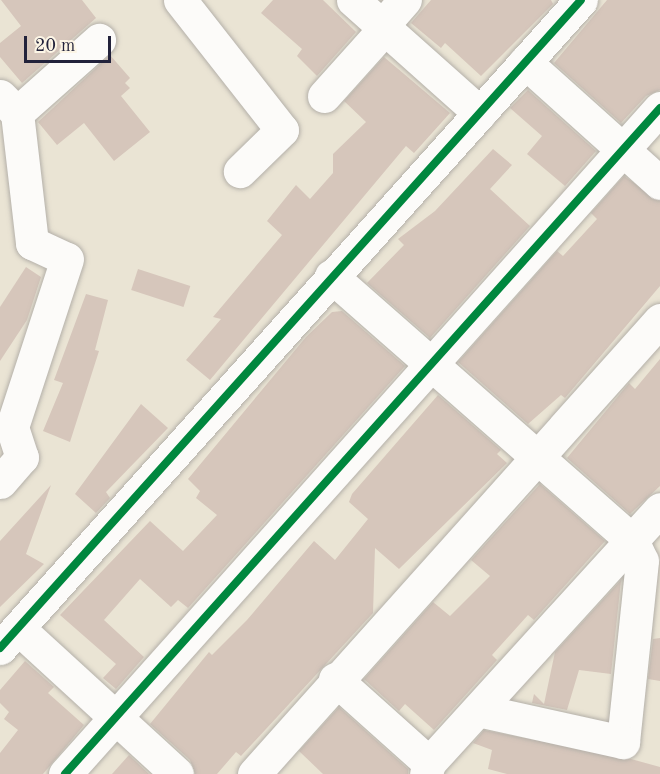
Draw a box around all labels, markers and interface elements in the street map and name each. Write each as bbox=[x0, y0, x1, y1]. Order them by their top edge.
scale bar bbox=[27, 24, 114, 62]
text: 20 m bbox=[35, 37, 75, 55]

